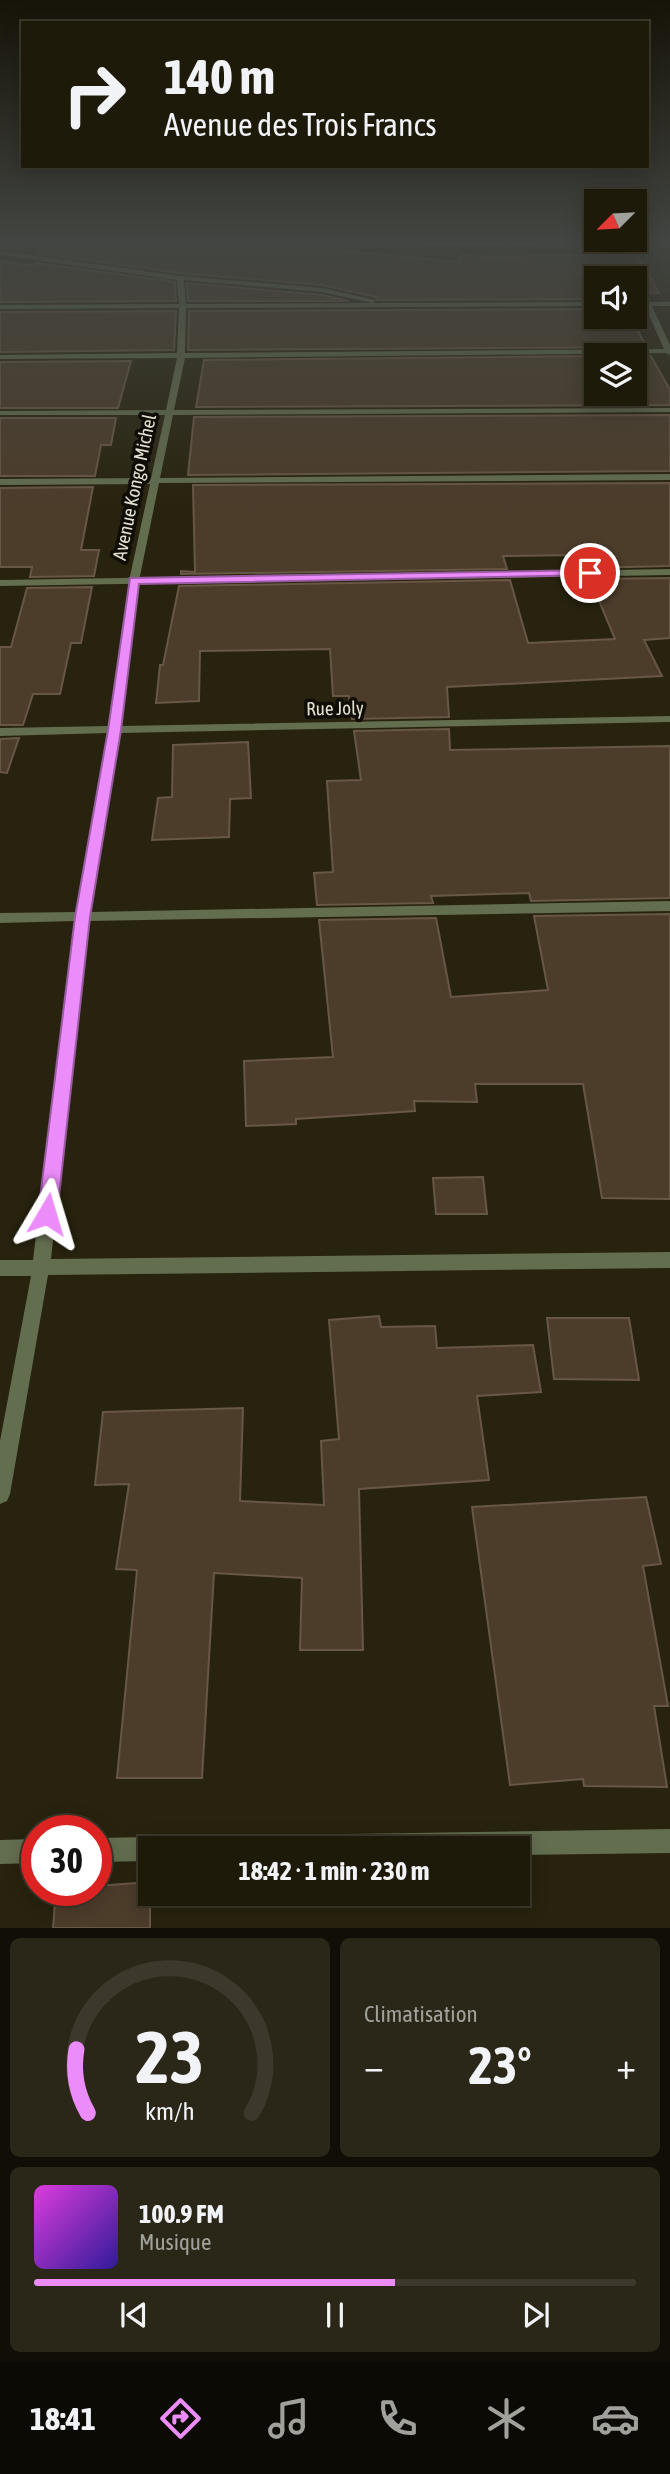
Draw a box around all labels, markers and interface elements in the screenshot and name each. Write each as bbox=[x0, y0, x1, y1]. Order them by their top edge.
text: 140 m bbox=[164, 48, 275, 104]
icon: right bbox=[49, 49, 140, 140]
text: Avenue des Trois Francs bbox=[164, 106, 437, 143]
north arrow bbox=[584, 189, 648, 252]
map controls bbox=[584, 189, 647, 406]
button: sound bbox=[584, 266, 647, 329]
button: layers bbox=[584, 343, 647, 406]
street label: Avenue Kongo Michel bbox=[108, 412, 160, 562]
pin bbox=[560, 543, 620, 603]
icon: arrive bbox=[571, 554, 609, 592]
street label: Rue Joly bbox=[306, 696, 364, 720]
position arrow bbox=[10, 1177, 84, 1251]
speed limit sign: 30 bbox=[21, 1815, 112, 1906]
text: 18:42 · 1 min · 230 m bbox=[239, 1856, 429, 1886]
text: Climatisation bbox=[364, 2001, 478, 2027]
text: 23 bbox=[136, 2016, 204, 2099]
text: 23° bbox=[468, 2035, 532, 2095]
text: − bbox=[364, 2044, 384, 2087]
text: + bbox=[616, 2044, 636, 2087]
text: km/h bbox=[145, 2097, 195, 2125]
text: 100.9 FM bbox=[139, 2199, 224, 2229]
text: Musique bbox=[139, 2229, 211, 2255]
icon: previous bbox=[115, 2296, 153, 2334]
icon: pause bbox=[316, 2296, 354, 2334]
icon: next bbox=[517, 2296, 555, 2334]
icon: directions bbox=[156, 2394, 205, 2443]
icon: music bbox=[264, 2394, 313, 2443]
icon: phone bbox=[373, 2394, 422, 2443]
icon: climate bbox=[482, 2394, 531, 2443]
icon: car bbox=[591, 2394, 640, 2443]
text: 18:41 bbox=[30, 2400, 96, 2437]

